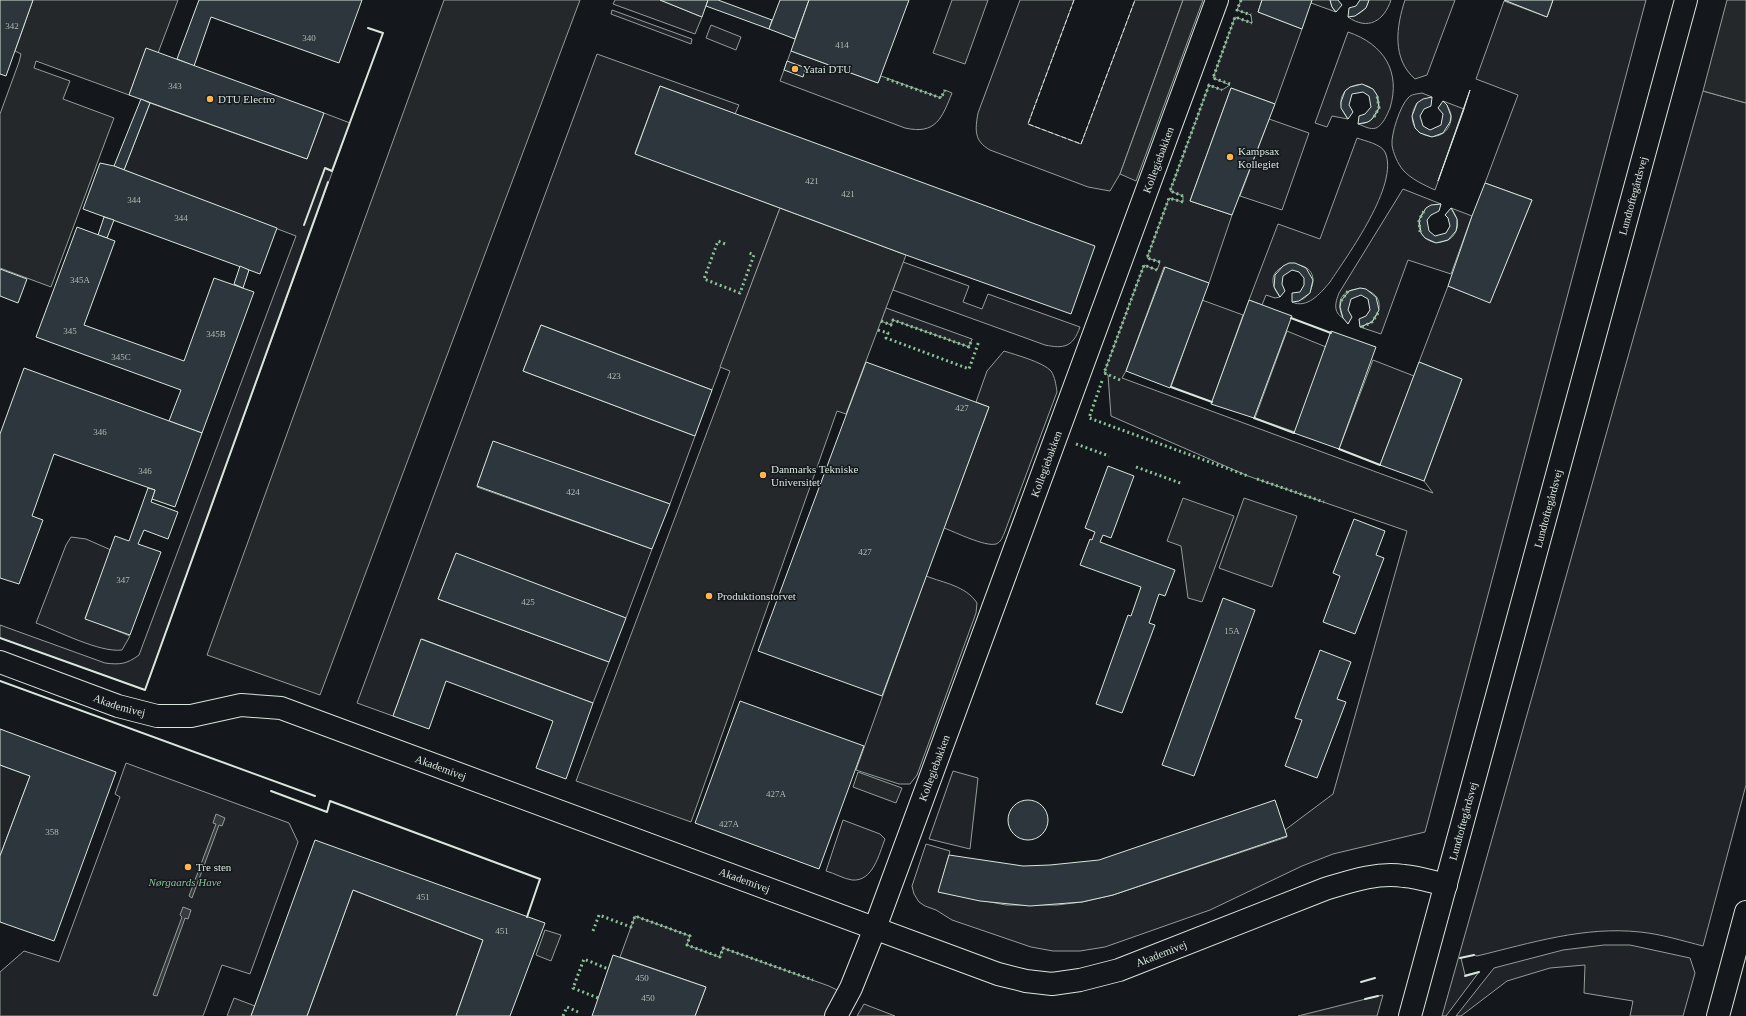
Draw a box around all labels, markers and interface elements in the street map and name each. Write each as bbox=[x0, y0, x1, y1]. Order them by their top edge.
house number: 342 bbox=[5, 21, 19, 31]
house number: 340 bbox=[302, 33, 316, 43]
house number: 414 bbox=[835, 40, 849, 50]
place label: Yatai DTU bbox=[803, 63, 851, 75]
marker: Yatai DTU bbox=[790, 64, 800, 74]
house number: 343 bbox=[168, 81, 182, 91]
place label: DTU Electro bbox=[218, 93, 276, 105]
marker: DTU Electro bbox=[205, 94, 215, 104]
street label: Kollegiebakken bbox=[1140, 125, 1176, 195]
place label: Kampsax Kollegiet bbox=[1238, 145, 1280, 170]
marker: Kampsax Kollegiet bbox=[1225, 152, 1235, 162]
street label: Lundtoftegårdsvej bbox=[1616, 155, 1649, 236]
house number: 421 bbox=[805, 176, 819, 186]
house number: 421 bbox=[841, 189, 855, 199]
house number: 344 bbox=[127, 195, 141, 205]
house number: 344 bbox=[174, 213, 188, 223]
house number: 345A bbox=[70, 275, 91, 285]
house number: 345 bbox=[63, 326, 77, 336]
house number: 345B bbox=[206, 329, 226, 339]
house number: 345C bbox=[111, 352, 131, 362]
house number: 423 bbox=[607, 371, 621, 381]
house number: 427 bbox=[955, 403, 969, 413]
house number: 346 bbox=[93, 427, 107, 437]
street label: Kollegiebakken bbox=[1028, 429, 1064, 499]
place label: Danmarks Tekniske Universitet bbox=[771, 463, 858, 488]
house number: 346 bbox=[138, 466, 152, 476]
street label: Lundtoftegårdsvej bbox=[1532, 468, 1564, 549]
marker: Danmarks Tekniske Universitet bbox=[758, 470, 768, 480]
house number: 424 bbox=[566, 487, 580, 497]
house number: 427 bbox=[858, 547, 872, 557]
house number: 347 bbox=[116, 575, 130, 585]
place label: Produktionstorvet bbox=[717, 590, 796, 602]
marker: Produktionstorvet bbox=[704, 591, 714, 601]
house number: 425 bbox=[521, 597, 535, 607]
house number: 15A bbox=[1224, 626, 1240, 636]
street label: Akademivej bbox=[92, 691, 147, 719]
street label: Kollegiebakken bbox=[916, 733, 952, 803]
street label: Akademivej bbox=[414, 752, 468, 782]
street label: Lundtoftegårdsvej bbox=[1447, 781, 1479, 862]
house number: 427A bbox=[766, 789, 787, 799]
house number: 427A bbox=[719, 819, 740, 829]
house number: 358 bbox=[45, 827, 59, 837]
place label: Tre sten bbox=[196, 861, 232, 873]
marker: Tre sten bbox=[183, 862, 193, 872]
street label: Akademivej bbox=[717, 865, 772, 895]
park label: Nørgaards Have bbox=[148, 876, 222, 888]
house number: 451 bbox=[416, 892, 430, 902]
house number: 451 bbox=[495, 926, 509, 936]
street label: Akademivej bbox=[1134, 938, 1188, 969]
house number: 450 bbox=[635, 973, 649, 983]
house number: 450 bbox=[641, 993, 655, 1003]

